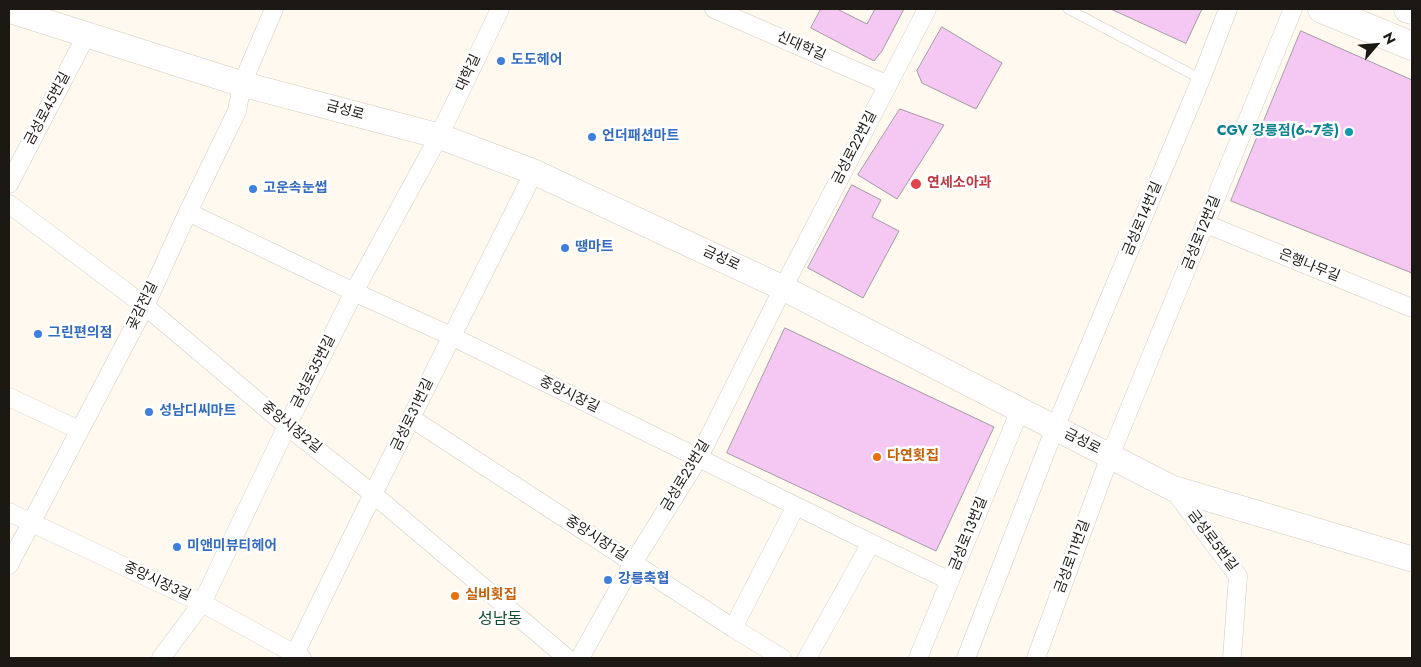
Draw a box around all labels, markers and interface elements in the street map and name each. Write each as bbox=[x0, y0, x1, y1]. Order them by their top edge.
north arrow bbox=[1351, 20, 1401, 70]
street label: 신대학길 bbox=[774, 29, 828, 65]
text: N bbox=[1378, 29, 1401, 48]
street label: 대학길 bbox=[453, 52, 485, 94]
place label: 도도헤어 bbox=[511, 53, 563, 69]
marker: 도도헤어 bbox=[495, 55, 507, 67]
street label: 금성로45번길 bbox=[22, 70, 74, 148]
street label: 금성로 bbox=[324, 98, 366, 124]
street label: 금성로22번길 bbox=[829, 108, 881, 188]
place label: CGV 강릉점(6~7층) bbox=[1217, 124, 1339, 140]
marker: CGV 강릉점(6~7층) bbox=[1343, 126, 1355, 138]
place label: 언더패션마트 bbox=[602, 129, 679, 145]
marker: 언더패션마트 bbox=[586, 131, 598, 143]
place label: 연세소아과 bbox=[927, 176, 991, 192]
marker: 연세소아과 bbox=[909, 177, 923, 191]
street label: 금성로14번길 bbox=[1120, 179, 1166, 259]
place label: 고운속눈썹 bbox=[263, 181, 327, 197]
marker: 고운속눈썹 bbox=[247, 183, 259, 195]
street label: 금성로12번길 bbox=[1179, 193, 1225, 273]
place label: 땡마트 bbox=[575, 240, 614, 256]
marker: 땡마트 bbox=[559, 242, 571, 254]
street label: 금성로 bbox=[700, 243, 742, 275]
street label: 은행나무길 bbox=[1276, 246, 1342, 286]
street label: 곶감전길 bbox=[124, 279, 162, 333]
place label: 그린편의점 bbox=[48, 326, 112, 342]
marker: 그린편의점 bbox=[32, 328, 44, 340]
street label: 금성로35번길 bbox=[288, 333, 340, 411]
street label: 중앙시장길 bbox=[536, 373, 602, 417]
street label: 금성로31번길 bbox=[388, 376, 438, 454]
street label: 중앙시장2길 bbox=[258, 399, 324, 457]
place label: 성남디씨마트 bbox=[159, 404, 236, 420]
marker: 성남디씨마트 bbox=[143, 406, 155, 418]
street label: 금성로 bbox=[1061, 426, 1103, 458]
street label: 금성로23번길 bbox=[658, 437, 714, 515]
place label: 다연횟집 bbox=[887, 449, 939, 465]
marker: 다연횟집 bbox=[871, 451, 883, 463]
street label: 금성로13번길 bbox=[947, 495, 991, 573]
street label: 금성로5번길 bbox=[1184, 507, 1240, 575]
street label: 중앙시장1길 bbox=[562, 513, 630, 565]
street label: 금성로11번길 bbox=[1052, 518, 1094, 596]
place label: 미앤미뷰티헤어 bbox=[187, 539, 277, 555]
marker: 미앤미뷰티헤어 bbox=[171, 541, 183, 553]
street label: 중앙시장3길 bbox=[121, 559, 193, 605]
place label: 강릉축협 bbox=[618, 572, 670, 588]
marker: 강릉축협 bbox=[602, 574, 614, 586]
place label: 실비횟집 bbox=[465, 588, 517, 604]
marker: 실비횟집 bbox=[449, 590, 461, 602]
district label: 성남동 bbox=[478, 610, 522, 630]

